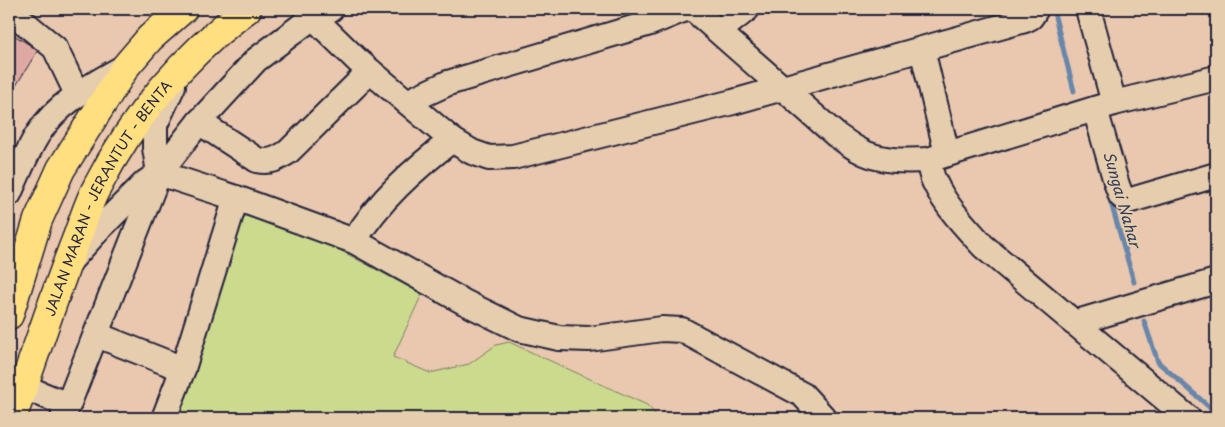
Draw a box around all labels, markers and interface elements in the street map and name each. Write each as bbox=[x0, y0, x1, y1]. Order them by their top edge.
street label: JALAN MARAN - JERANTUT - BENTA bbox=[38, 75, 176, 319]
water label: Sungai Nahar bbox=[1098, 148, 1148, 252]

